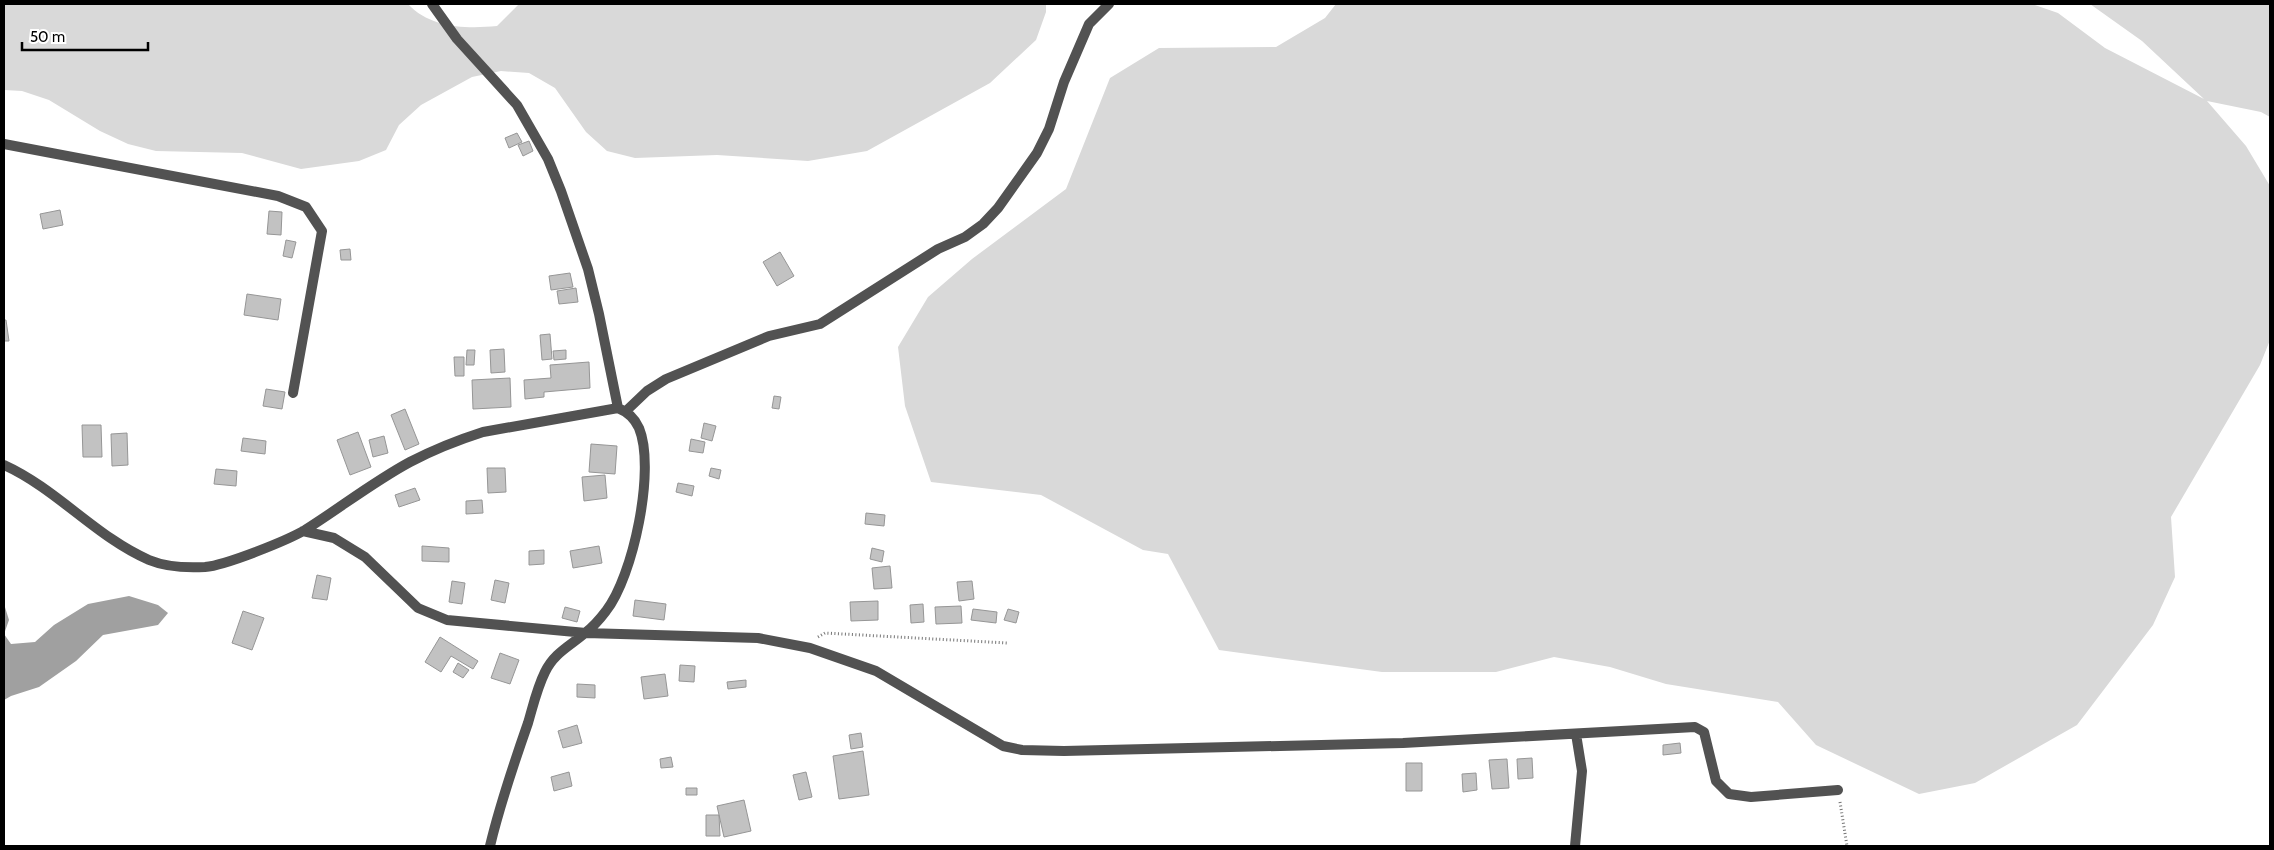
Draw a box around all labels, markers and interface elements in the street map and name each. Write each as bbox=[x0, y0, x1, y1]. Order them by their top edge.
scale bar bbox=[22, 20, 149, 52]
text: 50 m bbox=[30, 28, 65, 46]

